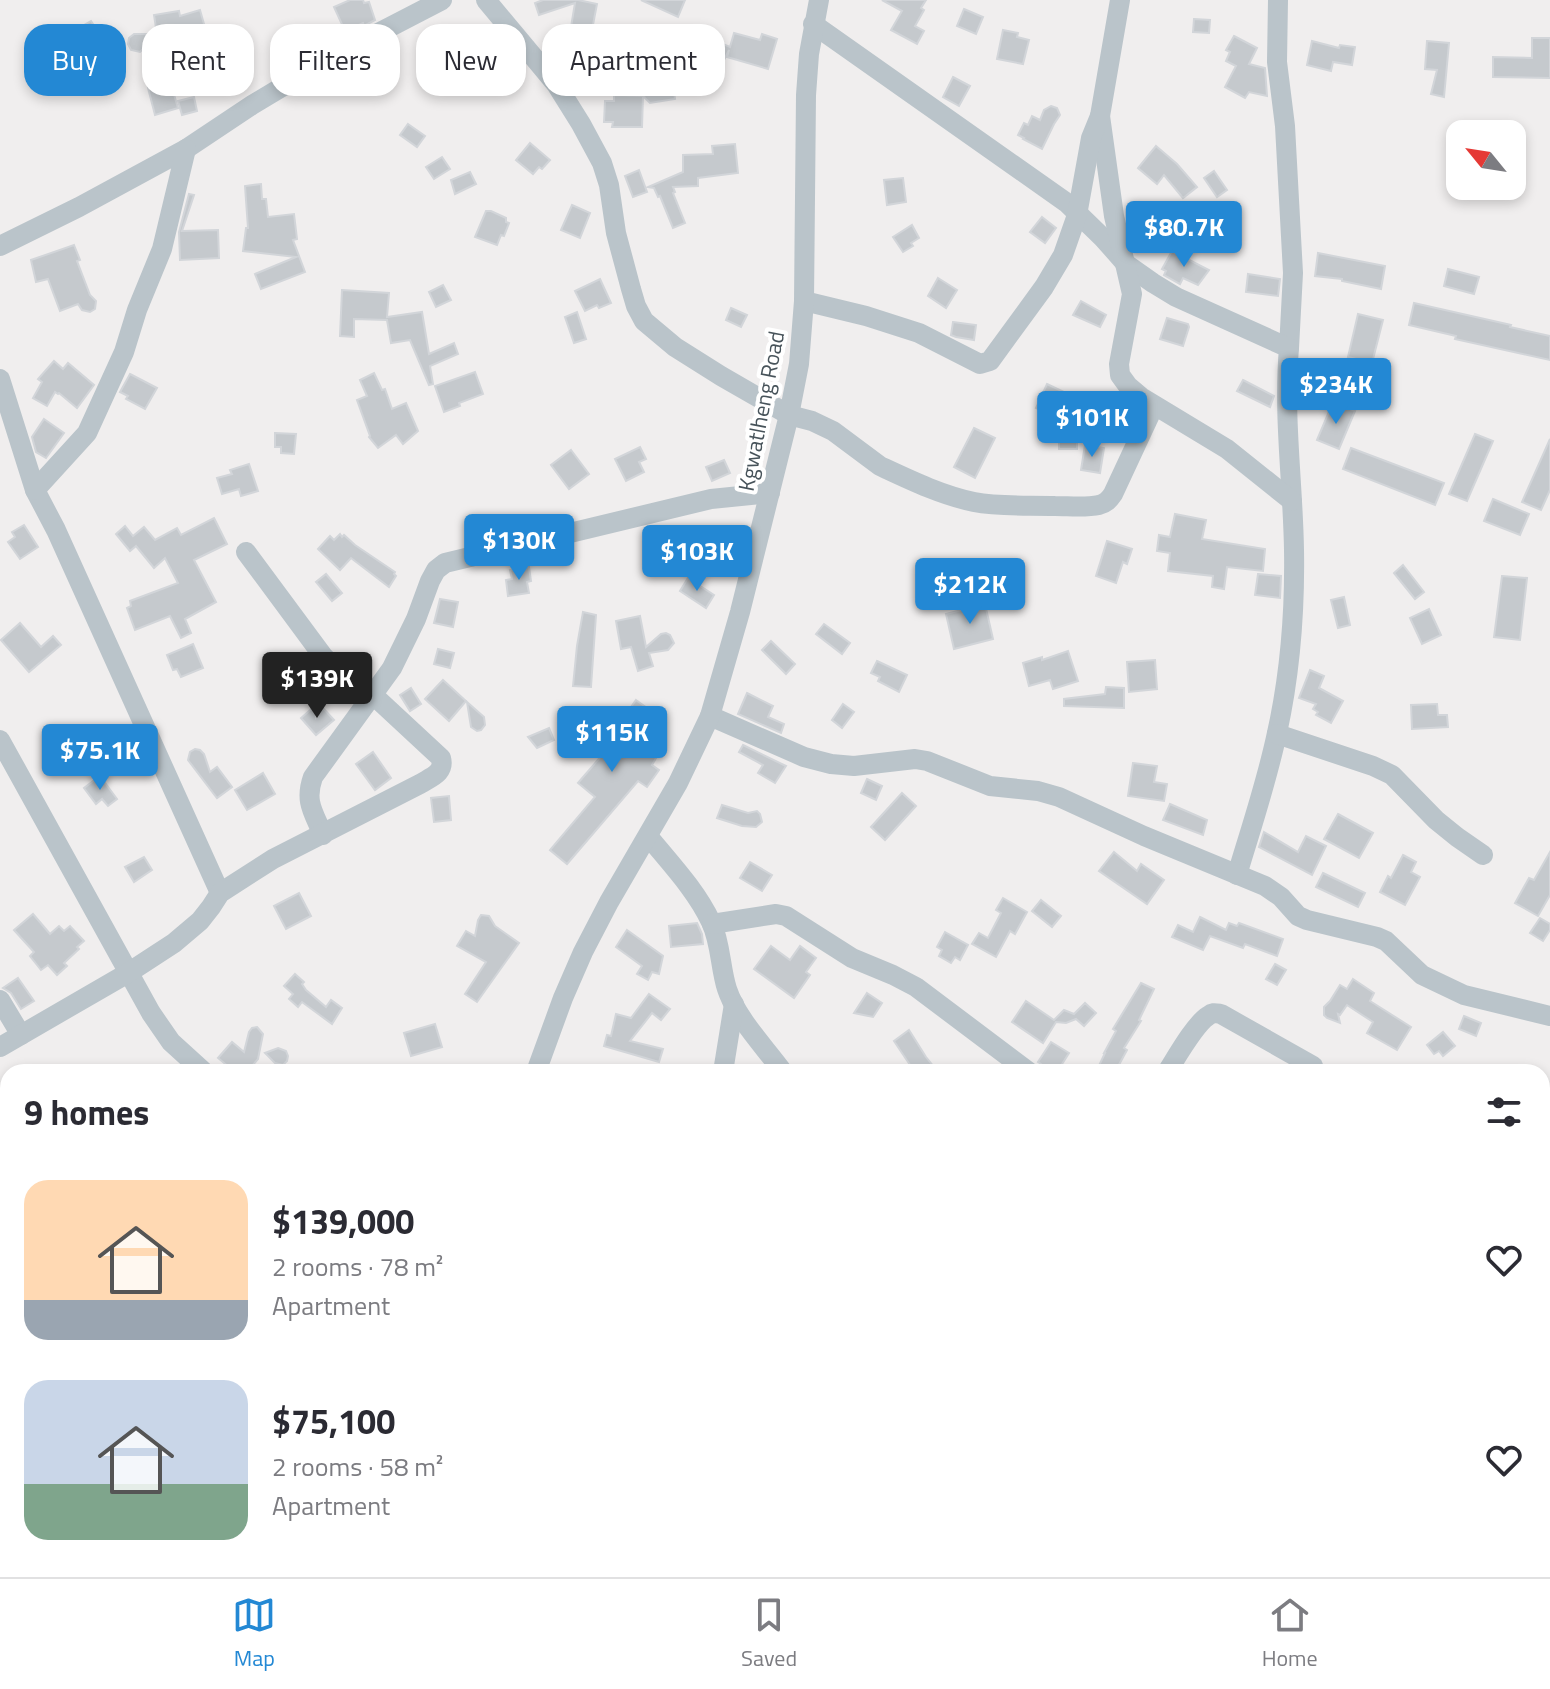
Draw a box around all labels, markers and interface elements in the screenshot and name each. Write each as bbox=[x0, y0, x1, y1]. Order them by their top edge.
chip: Buy bbox=[24, 24, 126, 96]
chip: Rent bbox=[142, 24, 254, 96]
chip: Filters bbox=[270, 24, 400, 96]
chip: New bbox=[416, 24, 526, 96]
chip: Apartment bbox=[542, 24, 725, 96]
north arrow bbox=[1446, 120, 1526, 200]
map controls bbox=[1446, 120, 1526, 200]
pin: $80.7K bbox=[1119, 201, 1249, 269]
text: $80.7K bbox=[1144, 207, 1224, 246]
street label: Kgwatlheng Road bbox=[729, 328, 793, 494]
pin: $234K bbox=[1280, 358, 1392, 426]
text: $234K bbox=[1299, 364, 1373, 403]
pin: $101K bbox=[1036, 391, 1148, 459]
text: $101K bbox=[1055, 397, 1129, 436]
pin: $130K bbox=[463, 514, 575, 582]
text: $130K bbox=[482, 520, 556, 559]
pin: $103K bbox=[641, 525, 753, 593]
text: $103K bbox=[660, 531, 734, 570]
pin: $212K bbox=[914, 558, 1026, 626]
text: $212K bbox=[933, 564, 1007, 603]
pin: $139K bbox=[261, 652, 373, 720]
text: $139K bbox=[280, 658, 354, 697]
pin: $115K bbox=[556, 706, 668, 774]
text: $115K bbox=[575, 712, 649, 751]
pin: $75.1K bbox=[35, 724, 165, 792]
text: $75.1K bbox=[60, 730, 140, 769]
text: 9 homes bbox=[24, 1086, 149, 1138]
icon: filters bbox=[1482, 1090, 1526, 1134]
text: $139,000 bbox=[272, 1195, 414, 1247]
icon: home bbox=[88, 1212, 184, 1308]
icon: heart bbox=[1482, 1238, 1526, 1282]
text: 2 rooms · 78 m² bbox=[272, 1247, 443, 1286]
text: Apartment bbox=[272, 1286, 390, 1325]
text: $75,100 bbox=[272, 1395, 395, 1447]
icon: home bbox=[88, 1412, 184, 1508]
icon: heart bbox=[1482, 1438, 1526, 1482]
text: 2 rooms · 58 m² bbox=[272, 1447, 443, 1486]
text: Apartment bbox=[272, 1486, 390, 1525]
tab: Map bbox=[232, 1593, 276, 1675]
tab: Saved bbox=[741, 1593, 797, 1675]
tab: Home bbox=[1262, 1593, 1318, 1675]

